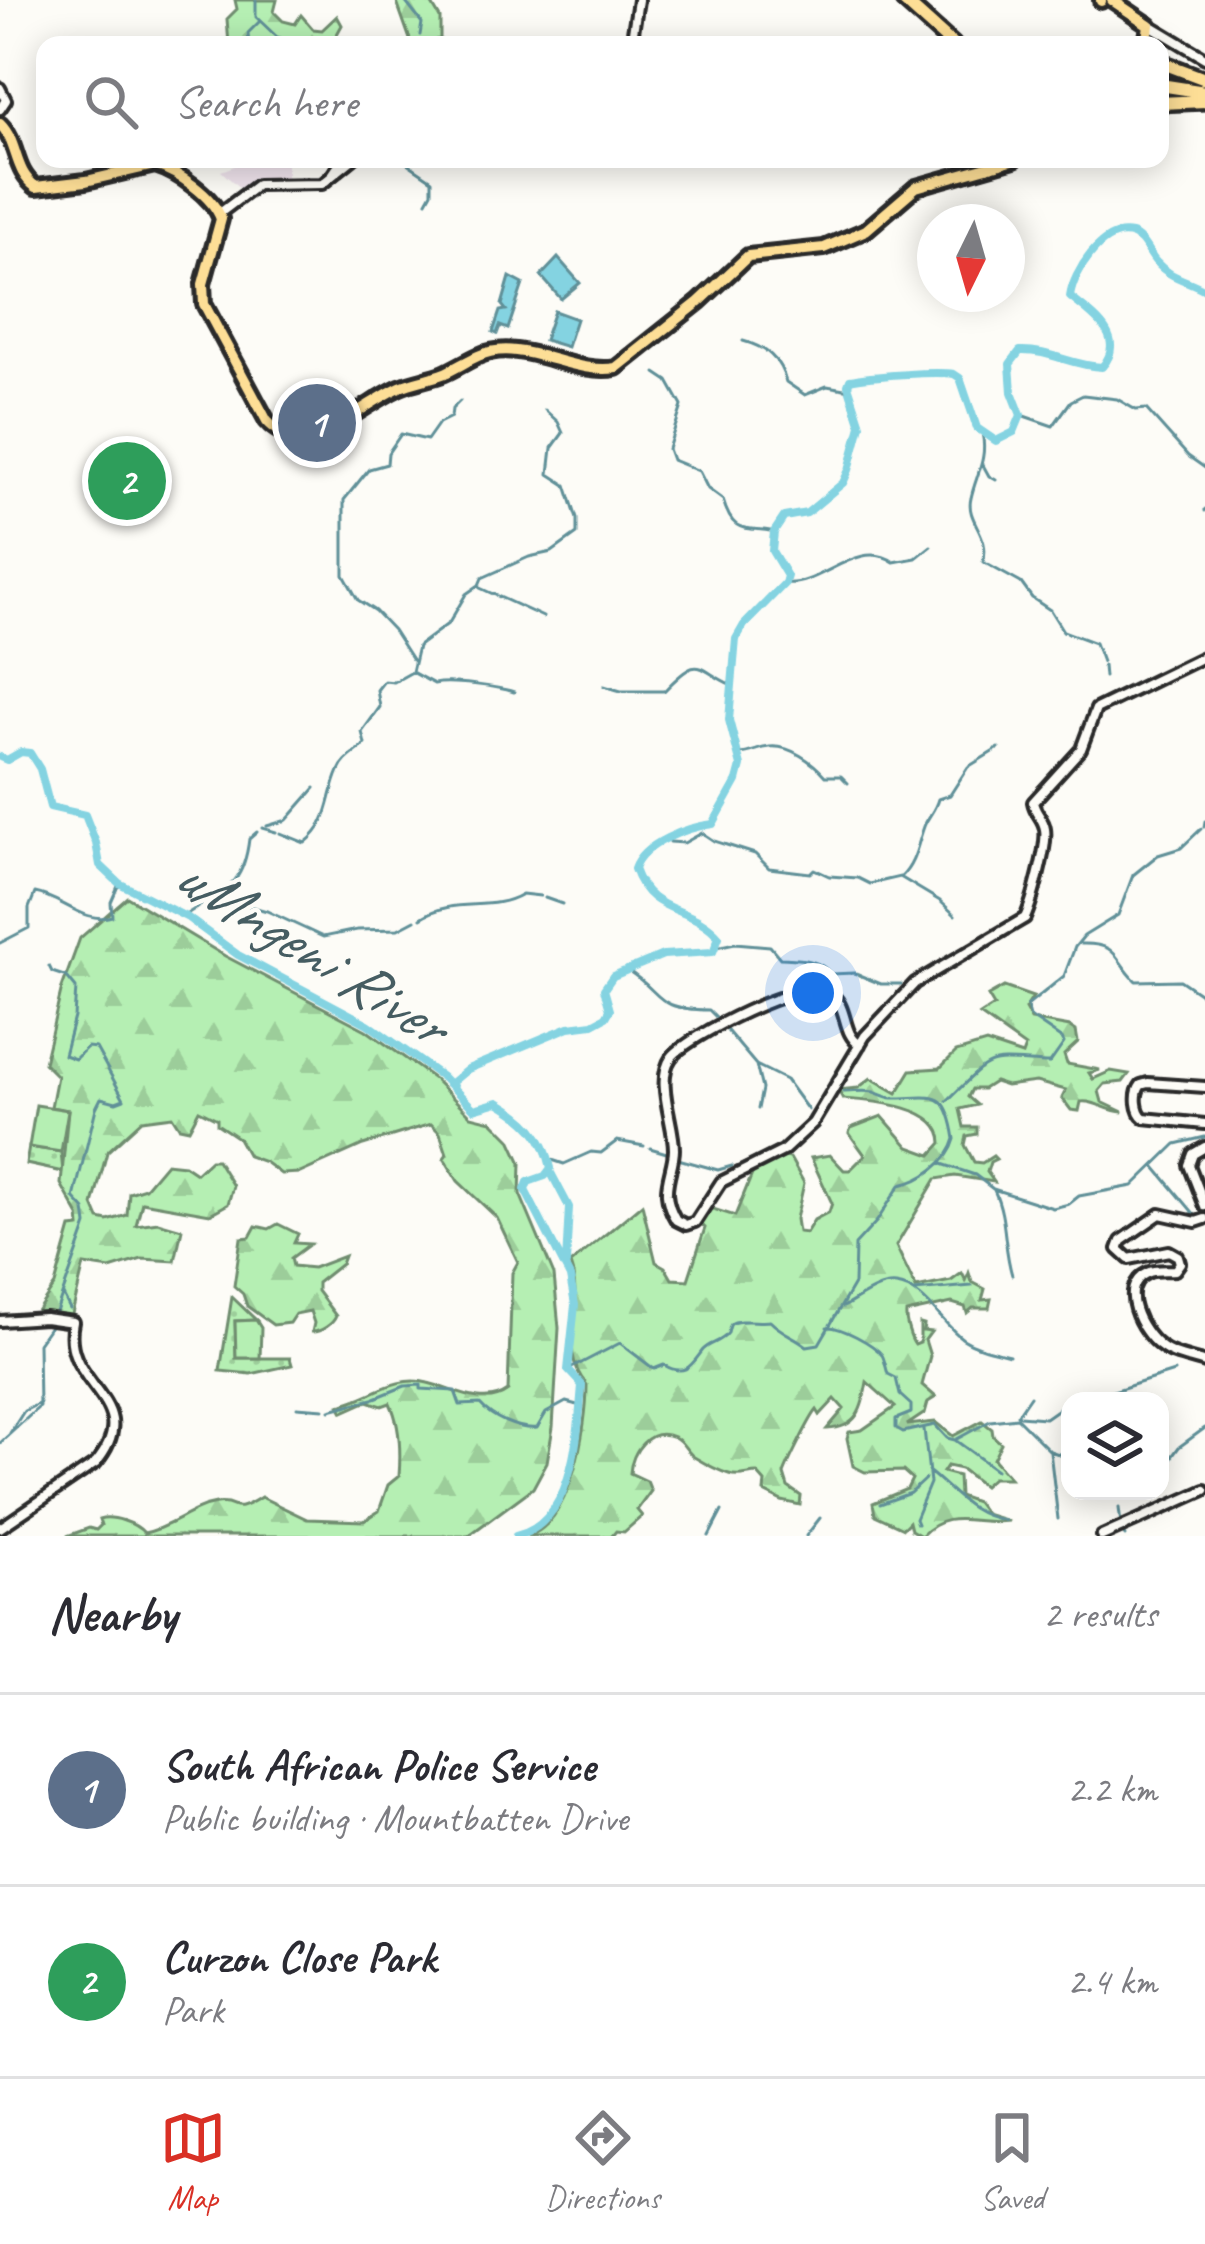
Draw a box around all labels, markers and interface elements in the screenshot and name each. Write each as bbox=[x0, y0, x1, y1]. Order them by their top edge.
search box bbox=[36, 36, 1169, 168]
icon: search bbox=[78, 69, 144, 135]
text: Search here bbox=[174, 74, 357, 131]
north arrow bbox=[917, 204, 1025, 312]
pin: 1 bbox=[278, 378, 356, 468]
pin: 2 bbox=[88, 436, 166, 526]
water label: uMngeni River bbox=[160, 835, 468, 1068]
your location bbox=[783, 963, 843, 1023]
map controls bbox=[1061, 1392, 1169, 1500]
button: layers bbox=[1061, 1392, 1169, 1500]
text: Nearby bbox=[48, 1582, 176, 1646]
text: 2 results bbox=[1043, 1590, 1157, 1639]
text: South African Police Service bbox=[162, 1737, 595, 1794]
text: 1 bbox=[78, 1765, 96, 1814]
text: 2.2 km bbox=[1067, 1765, 1157, 1814]
text: Public building · Mountbatten Drive bbox=[162, 1794, 628, 1843]
text: Curzon Close Park bbox=[162, 1929, 436, 1986]
text: 2 bbox=[78, 1957, 96, 2006]
text: 2.4 km bbox=[1067, 1957, 1157, 2006]
text: Park bbox=[162, 1986, 224, 2035]
tab: Map bbox=[160, 2105, 226, 2219]
tab: Directions bbox=[545, 2105, 660, 2219]
tab: Saved bbox=[979, 2105, 1045, 2219]

